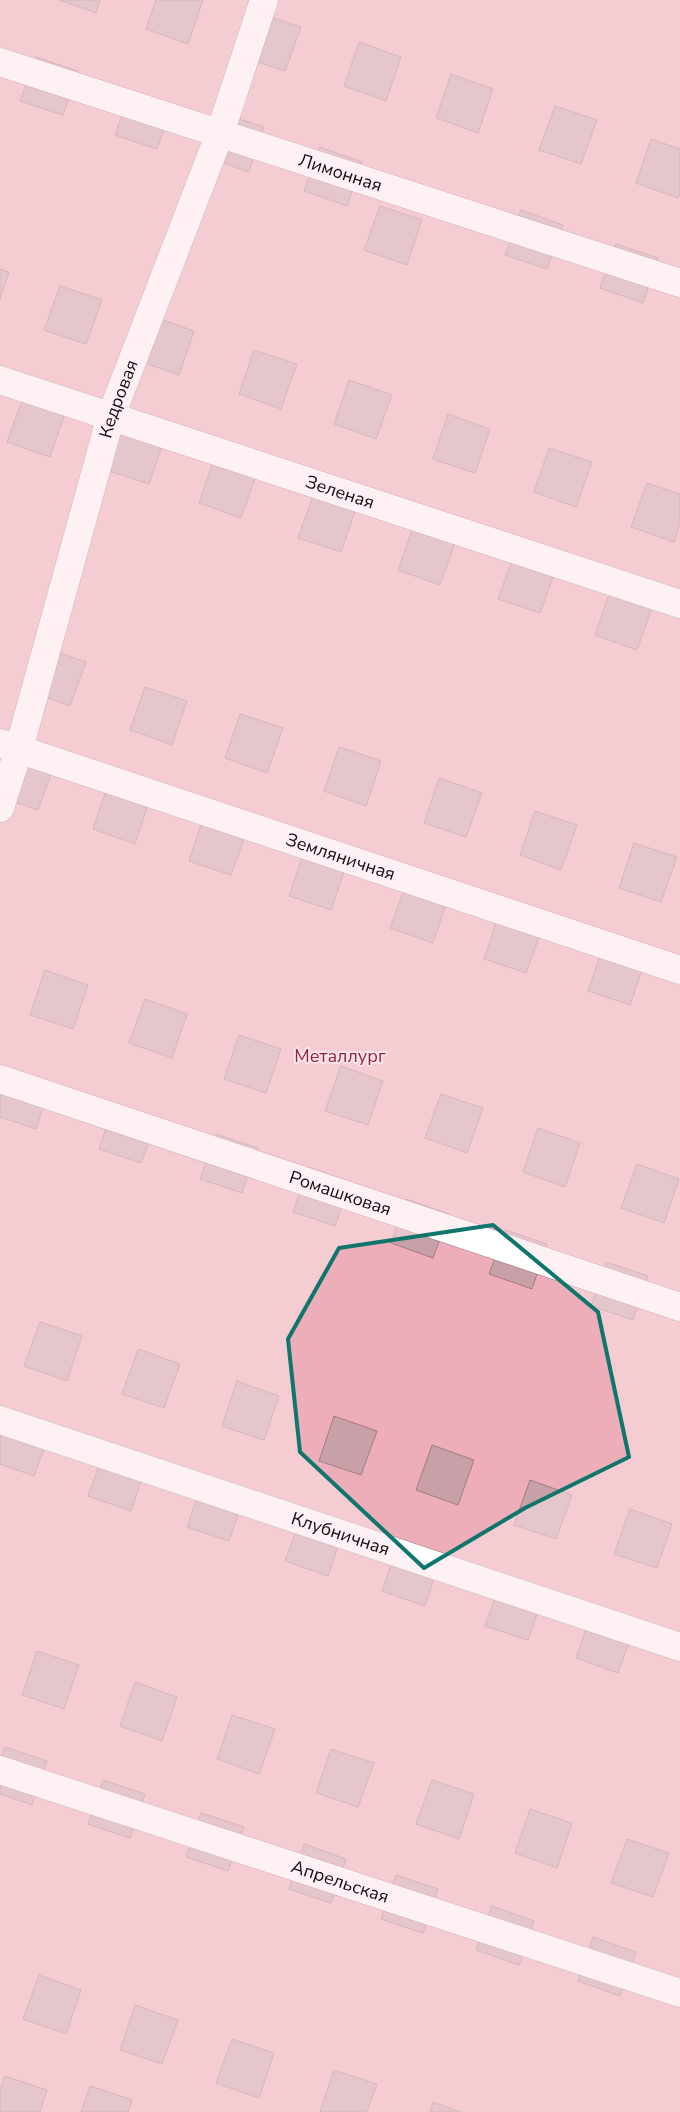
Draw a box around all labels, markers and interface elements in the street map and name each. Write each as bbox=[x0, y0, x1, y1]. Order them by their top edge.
street label: Лимонная bbox=[296, 148, 385, 197]
street label: Кедровая bbox=[93, 356, 144, 441]
street label: Зеленая bbox=[302, 469, 378, 515]
street label: Земляничная bbox=[283, 827, 399, 886]
park label: Металлург bbox=[294, 1044, 386, 1068]
street label: Ромашковая bbox=[286, 1165, 395, 1221]
street label: Клубничная bbox=[288, 1506, 393, 1561]
street label: Апрельская bbox=[288, 1854, 392, 1909]

